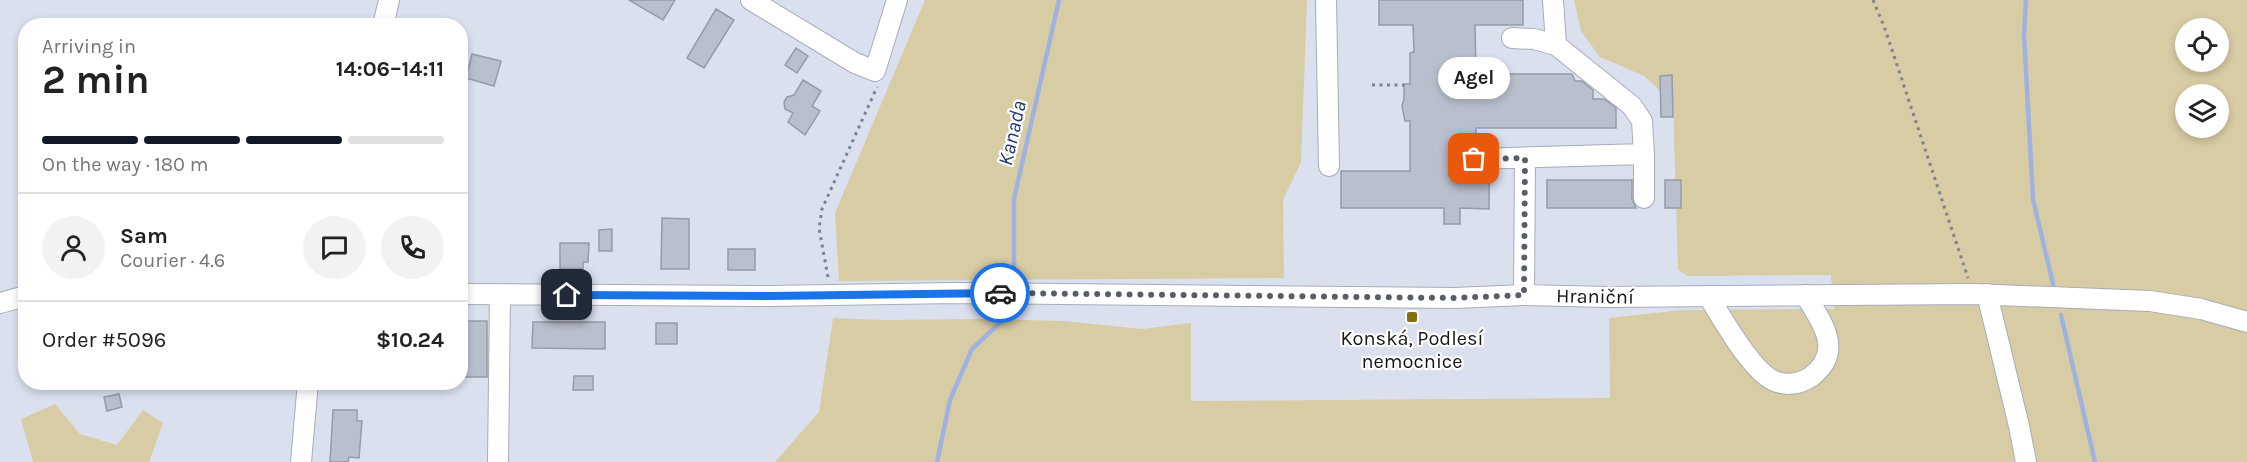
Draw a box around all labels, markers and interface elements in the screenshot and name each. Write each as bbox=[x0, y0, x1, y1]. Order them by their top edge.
map controls bbox=[2175, 18, 2229, 138]
button: locate bbox=[2175, 18, 2229, 72]
text: Arriving in bbox=[42, 35, 136, 58]
text: 14:06–14:11 bbox=[336, 56, 444, 82]
text: 2 min bbox=[42, 57, 150, 103]
callout: Agel bbox=[1438, 57, 1510, 99]
text: Agel bbox=[1454, 66, 1494, 89]
button: layers bbox=[2175, 84, 2229, 138]
water label: Kanada bbox=[993, 98, 1031, 168]
pin bbox=[1448, 133, 1499, 184]
icon: bag bbox=[1457, 142, 1490, 175]
text: On the way · 180 m bbox=[42, 153, 208, 176]
button: person bbox=[42, 216, 105, 279]
button: chat bbox=[303, 216, 366, 279]
button: phone bbox=[381, 216, 444, 279]
text: Sam bbox=[120, 223, 168, 249]
text: Courier · 4.6 bbox=[120, 249, 225, 272]
courier bbox=[970, 263, 1030, 323]
pin bbox=[541, 269, 592, 320]
icon: car bbox=[984, 277, 1017, 310]
icon: home bbox=[550, 278, 583, 311]
street label: Hraniční bbox=[1556, 284, 1634, 309]
marker: Konská, Podlesí nemocnice bbox=[1405, 310, 1419, 324]
text: Order #5096 bbox=[42, 327, 166, 353]
text: $10.24 bbox=[376, 327, 444, 353]
place label: Konská, Podlesí nemocnice bbox=[1340, 327, 1484, 373]

